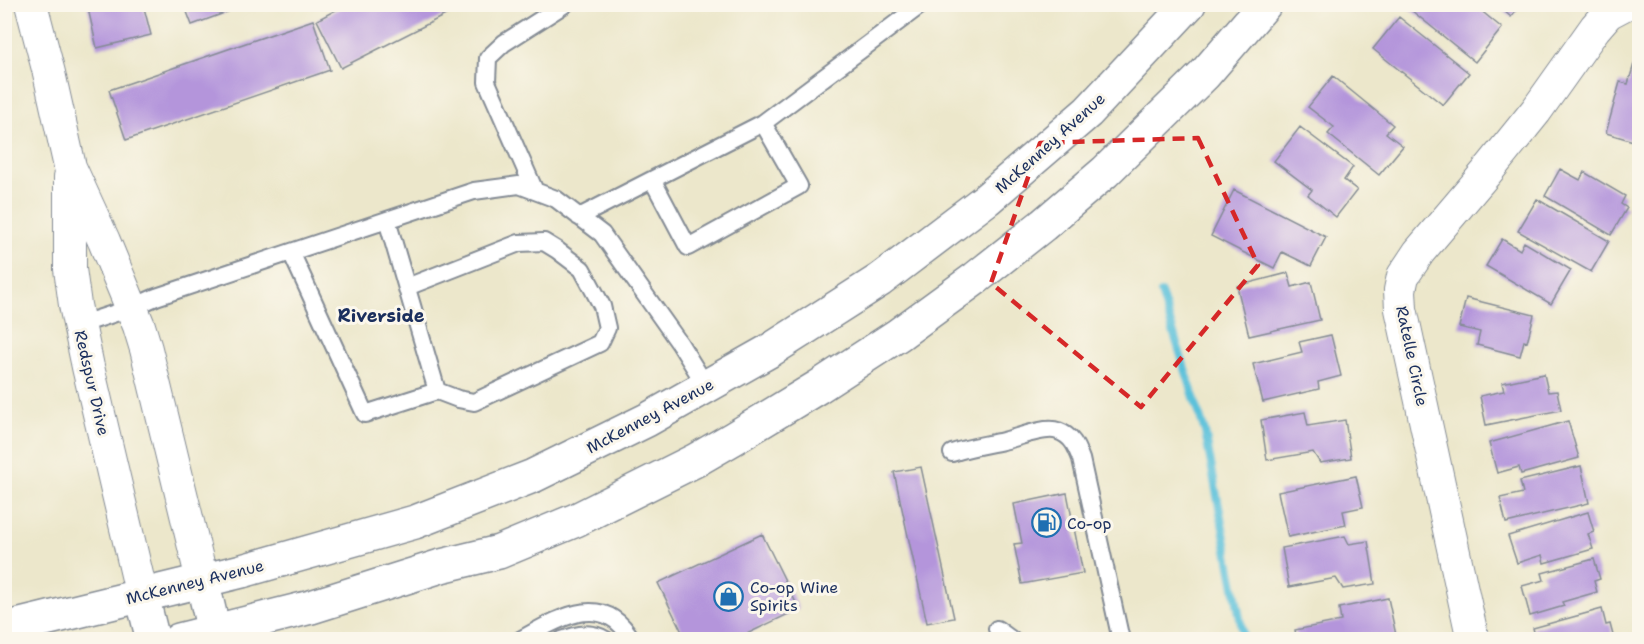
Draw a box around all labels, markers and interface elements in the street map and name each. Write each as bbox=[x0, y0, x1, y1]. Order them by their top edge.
street label: McKenney Avenue bbox=[991, 88, 1109, 198]
district label: Riverside bbox=[338, 304, 425, 328]
street label: Ratelle Circle bbox=[1391, 304, 1433, 408]
street label: Redspur Drive bbox=[70, 328, 114, 438]
street label: McKenney Avenue bbox=[583, 374, 717, 458]
fuel station icon: Co-op bbox=[1030, 507, 1062, 539]
place label: Co-op bbox=[1067, 513, 1112, 534]
street label: McKenney Avenue bbox=[124, 555, 266, 609]
place label: Co-op Wine Spirits bbox=[750, 577, 838, 616]
shop icon: Co-op Wine Spirits bbox=[713, 580, 745, 612]

